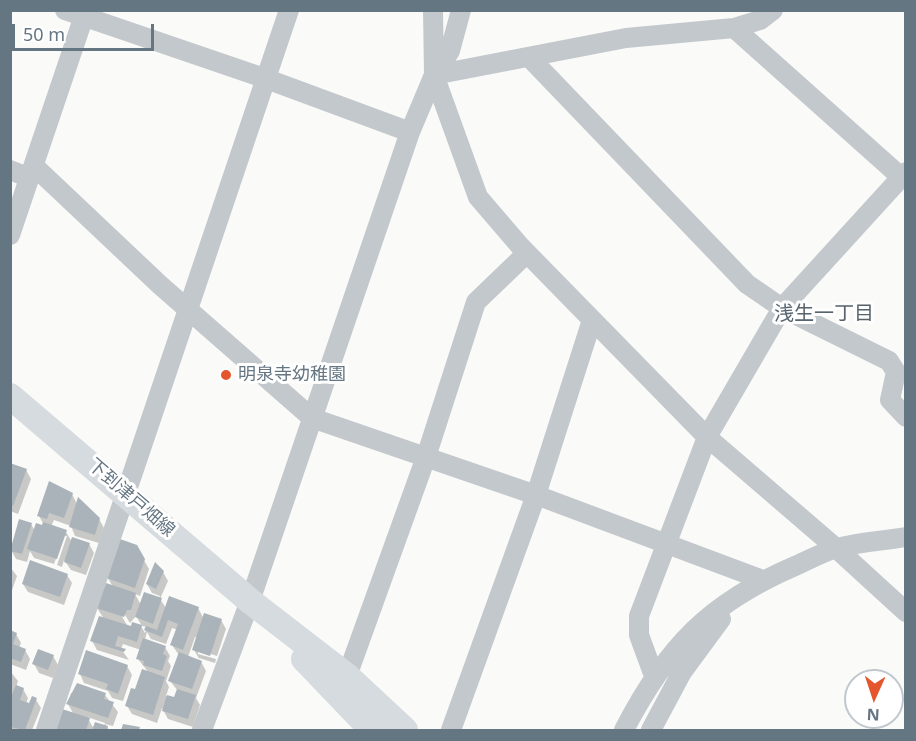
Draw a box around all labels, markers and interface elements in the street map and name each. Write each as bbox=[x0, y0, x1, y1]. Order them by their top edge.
scale bar bbox=[15, 12, 158, 50]
text: 50 m bbox=[23, 22, 65, 46]
district label: 浅生一丁目 bbox=[774, 302, 874, 326]
place label: 明泉寺幼稚園 bbox=[238, 364, 346, 386]
marker: 明泉寺幼稚園 bbox=[219, 368, 233, 382]
street label: 下到津戸畑線 bbox=[83, 454, 179, 542]
north arrow bbox=[844, 669, 904, 729]
text: N bbox=[866, 704, 880, 726]

